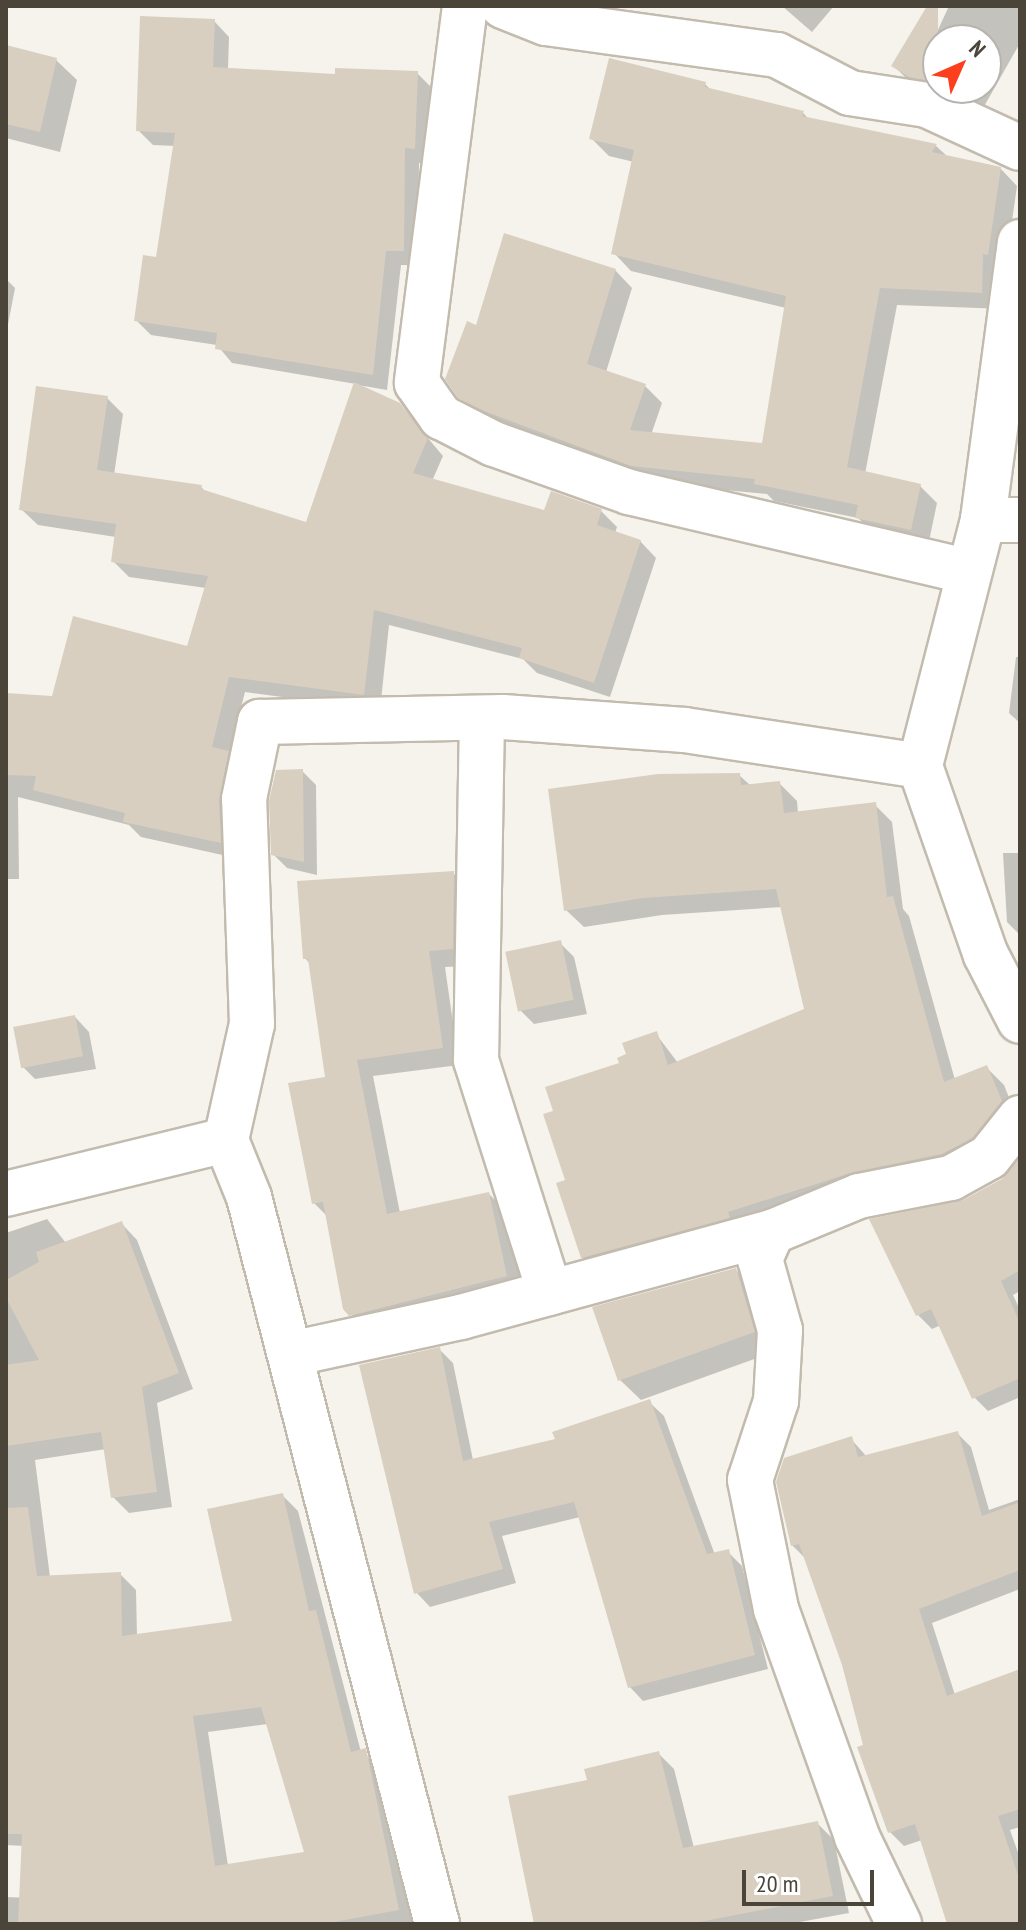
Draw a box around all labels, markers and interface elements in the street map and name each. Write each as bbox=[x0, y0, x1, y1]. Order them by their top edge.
north arrow bbox=[922, 24, 1002, 104]
text: N bbox=[963, 34, 992, 63]
scale bar bbox=[746, 1854, 878, 1904]
text: 20 m bbox=[756, 1868, 798, 1899]

